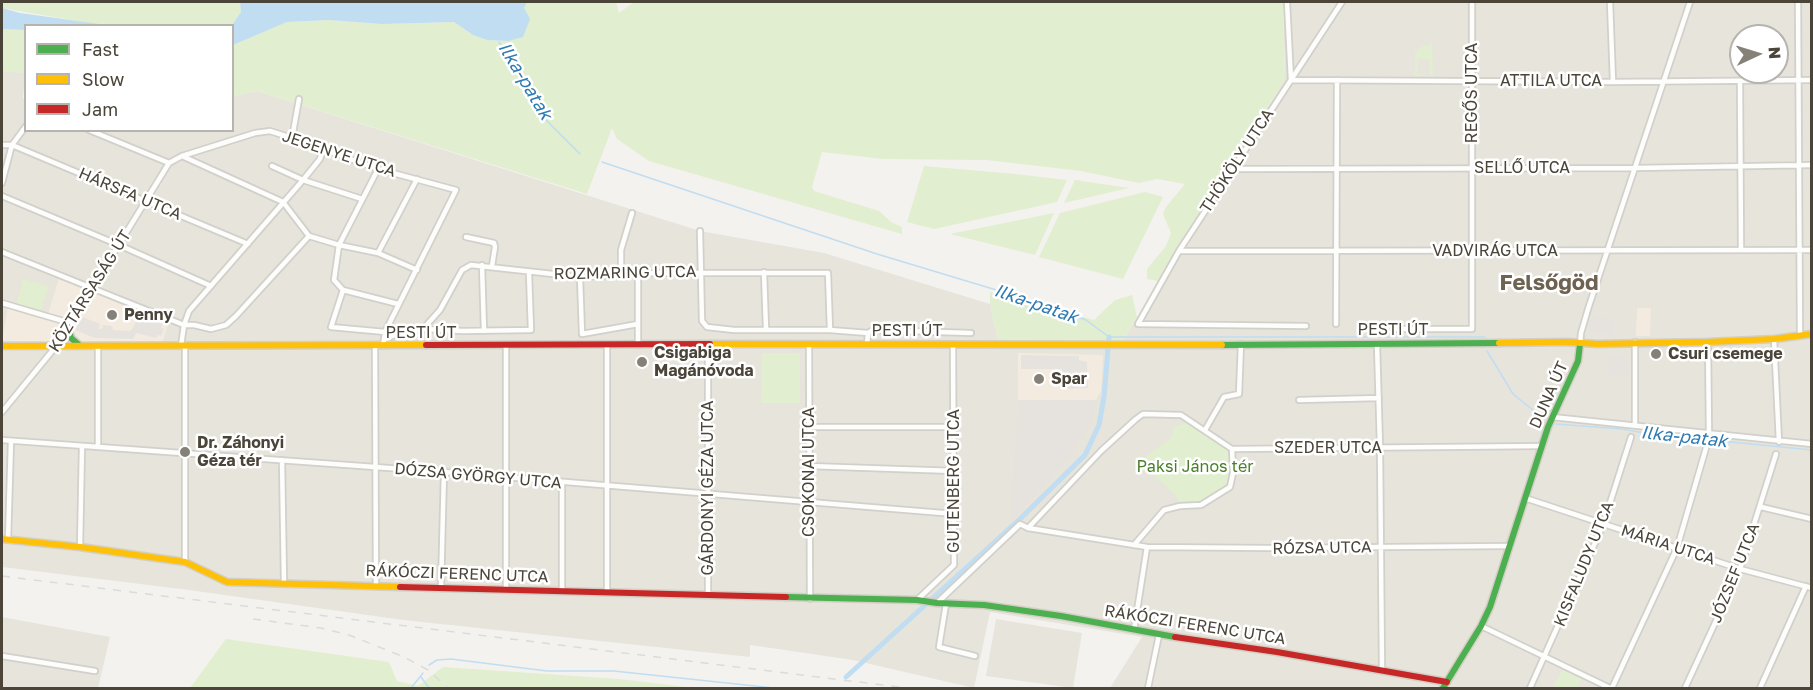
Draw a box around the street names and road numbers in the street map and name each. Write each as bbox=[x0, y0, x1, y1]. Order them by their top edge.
street label: REGŐS UTCA bbox=[1462, 43, 1482, 143]
street label: ATTILA UTCA bbox=[1500, 71, 1602, 91]
street label: THÖKÖLY UTCA bbox=[1196, 105, 1278, 217]
street label: JEGENYE UTCA bbox=[280, 127, 398, 181]
street label: SELLŐ UTCA bbox=[1474, 158, 1570, 178]
street label: HÁRSFA UTCA bbox=[76, 164, 184, 224]
street label: KÖZTÁRSASÁG ÚT bbox=[45, 226, 135, 356]
street label: VADVIRÁG UTCA bbox=[1432, 241, 1558, 261]
street label: ROZMARING UTCA bbox=[554, 262, 696, 284]
street label: PESTI ÚT bbox=[1358, 320, 1428, 340]
street label: PESTI ÚT bbox=[872, 321, 942, 341]
street label: PESTI ÚT bbox=[386, 323, 456, 343]
street label: DUNA ÚT bbox=[1526, 359, 1572, 431]
street label: GÁRDONYI GÉZA UTCA bbox=[698, 401, 718, 575]
street label: CSOKONAI UTCA bbox=[799, 407, 819, 537]
street label: GUTENBERG UTCA bbox=[944, 409, 964, 553]
street label: SZEDER UTCA bbox=[1274, 438, 1382, 458]
street label: DÓZSA GYÖRGY UTCA bbox=[394, 459, 562, 493]
street label: KISFALUDY UTCA bbox=[1550, 499, 1618, 629]
street label: JÓZSEF UTCA bbox=[1706, 520, 1764, 626]
street label: MÁRIA UTCA bbox=[1619, 521, 1717, 569]
street label: RÓZSA UTCA bbox=[1272, 538, 1372, 558]
street label: RÁKÓCZI FERENC UTCA bbox=[365, 561, 549, 587]
street label: RÁKÓCZI FERENC UTCA bbox=[1103, 601, 1287, 649]

